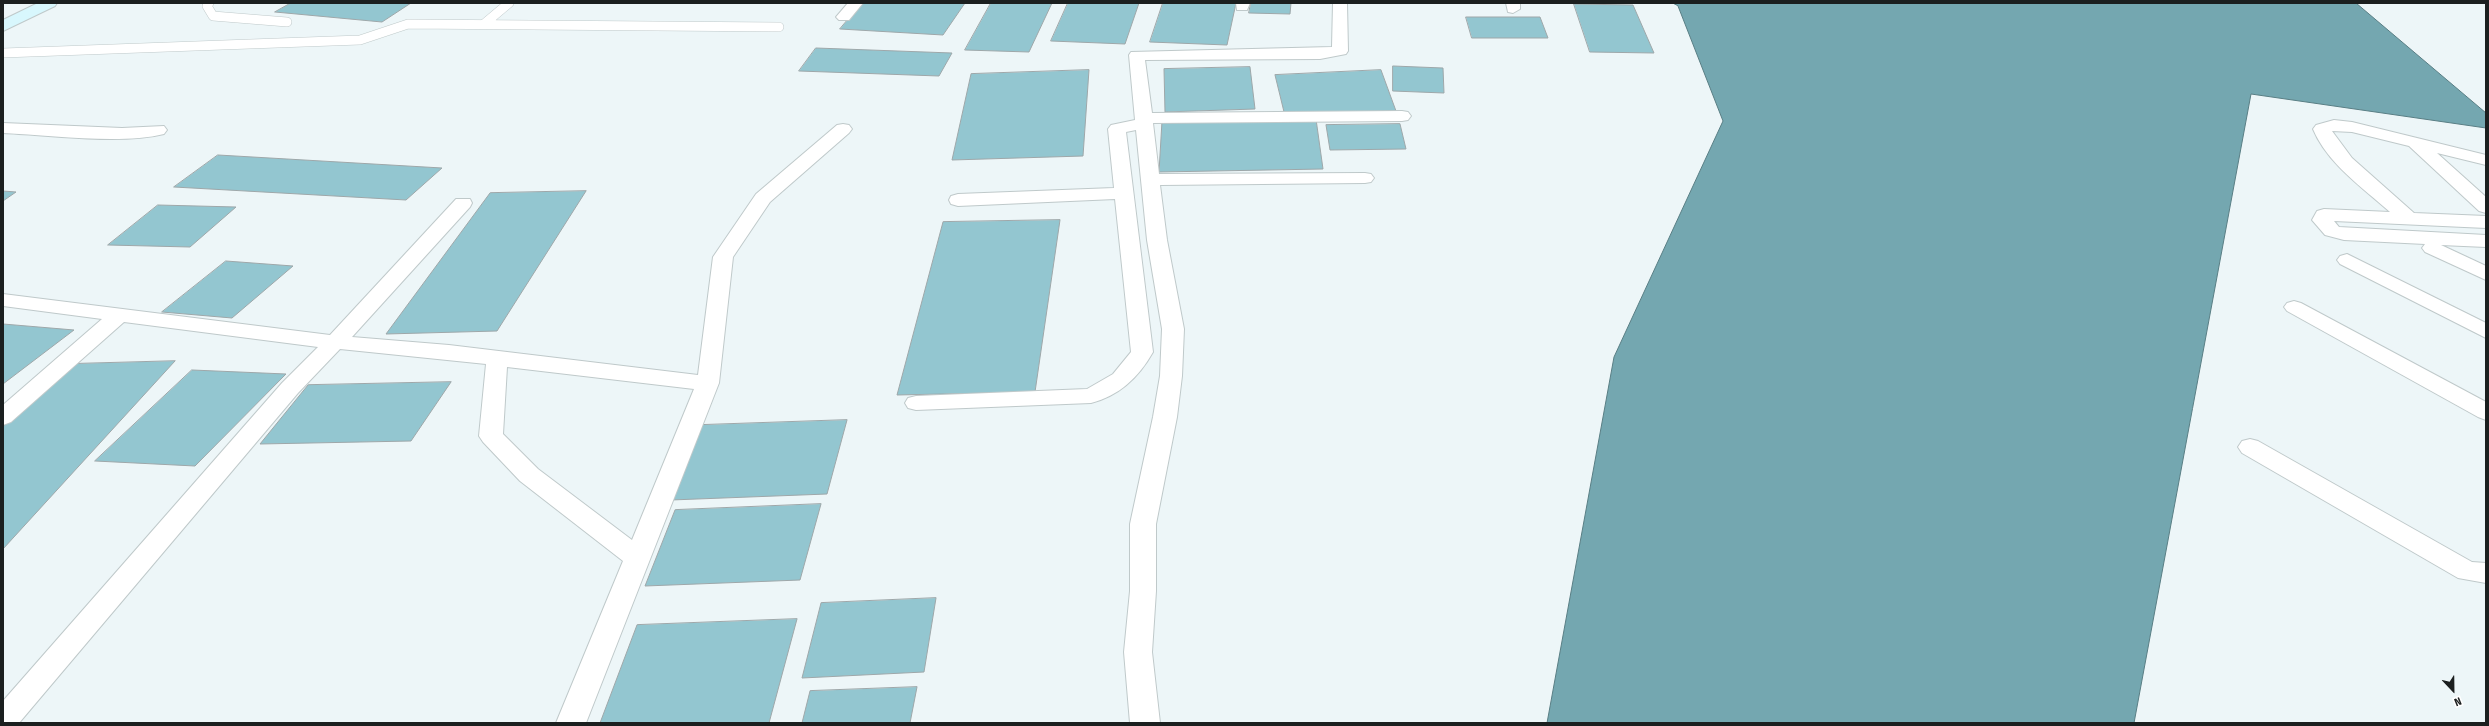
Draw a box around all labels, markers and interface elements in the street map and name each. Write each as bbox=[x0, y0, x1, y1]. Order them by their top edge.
north arrow bbox=[2433, 670, 2473, 710]
text: N bbox=[2452, 694, 2463, 709]

